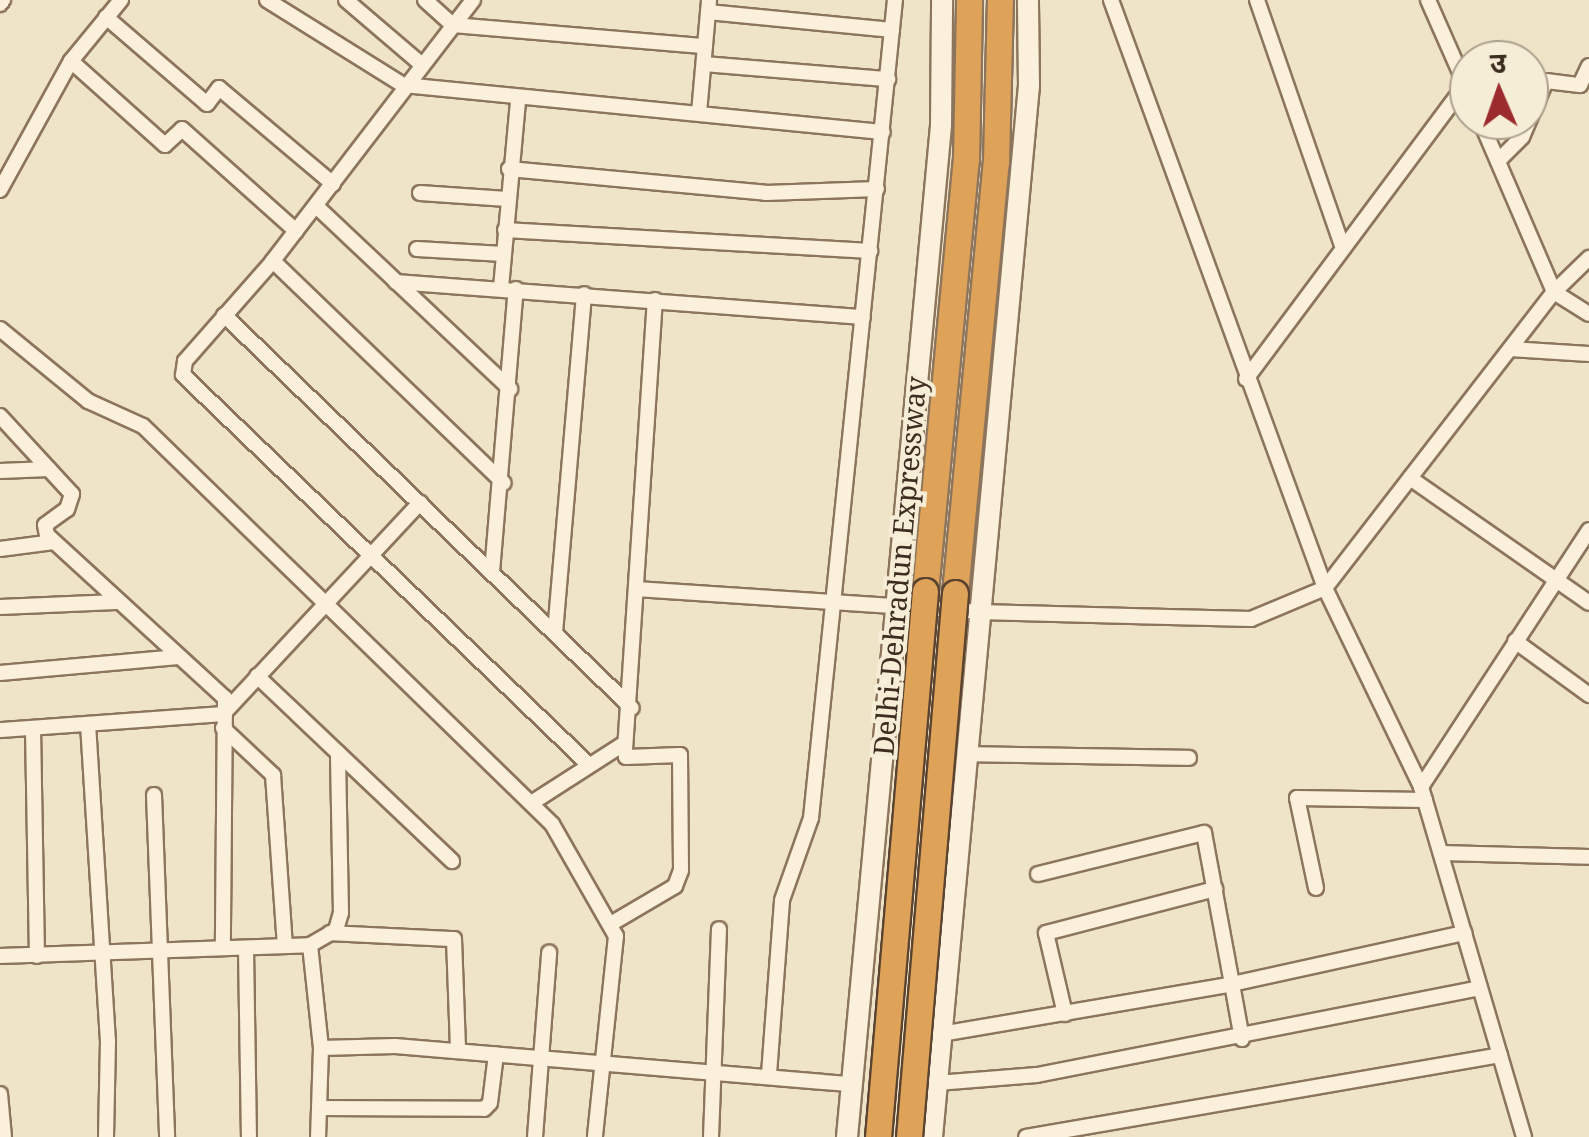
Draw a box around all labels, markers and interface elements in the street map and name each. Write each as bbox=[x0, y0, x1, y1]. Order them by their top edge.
north arrow bbox=[1449, 40, 1549, 140]
text: उ bbox=[1489, 43, 1507, 81]
street label: Delhi-Dehradun Expressway bbox=[866, 375, 932, 757]

